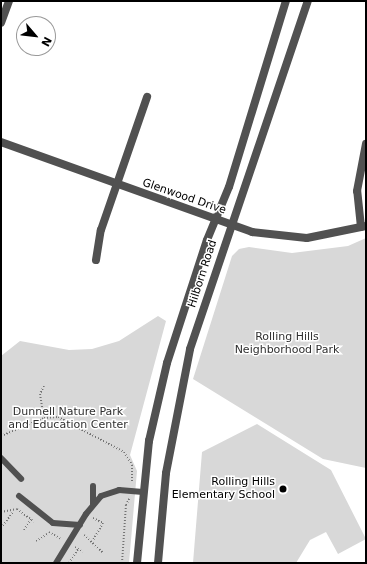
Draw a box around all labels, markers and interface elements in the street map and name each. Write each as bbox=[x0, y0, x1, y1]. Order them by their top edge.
north arrow bbox=[16, 16, 56, 56]
text: N bbox=[38, 34, 54, 49]
street label: Glenwood Drive bbox=[140, 177, 228, 217]
street label: Hilborn Road bbox=[186, 238, 220, 310]
park label: Rolling Hills Neighborhood Park bbox=[235, 331, 339, 357]
park label: Dunnell Nature Park and Education Center bbox=[8, 406, 128, 432]
place label: Rolling Hills Elementary School bbox=[172, 476, 275, 502]
marker: Rolling Hills Elementary School bbox=[278, 484, 288, 494]

